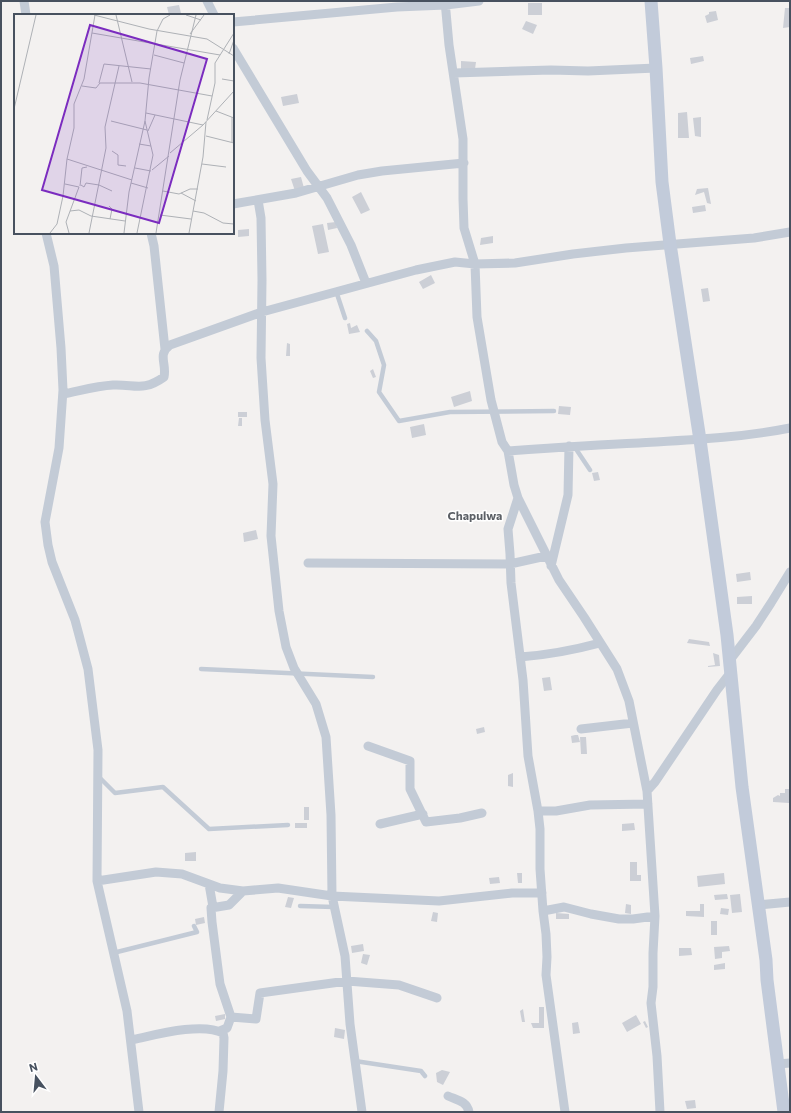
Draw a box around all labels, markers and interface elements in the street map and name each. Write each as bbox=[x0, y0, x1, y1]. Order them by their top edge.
inset map bbox=[14, 14, 234, 234]
district label: Chapulwa bbox=[448, 508, 502, 522]
north arrow bbox=[16, 1057, 56, 1097]
text: N bbox=[27, 1060, 39, 1074]

